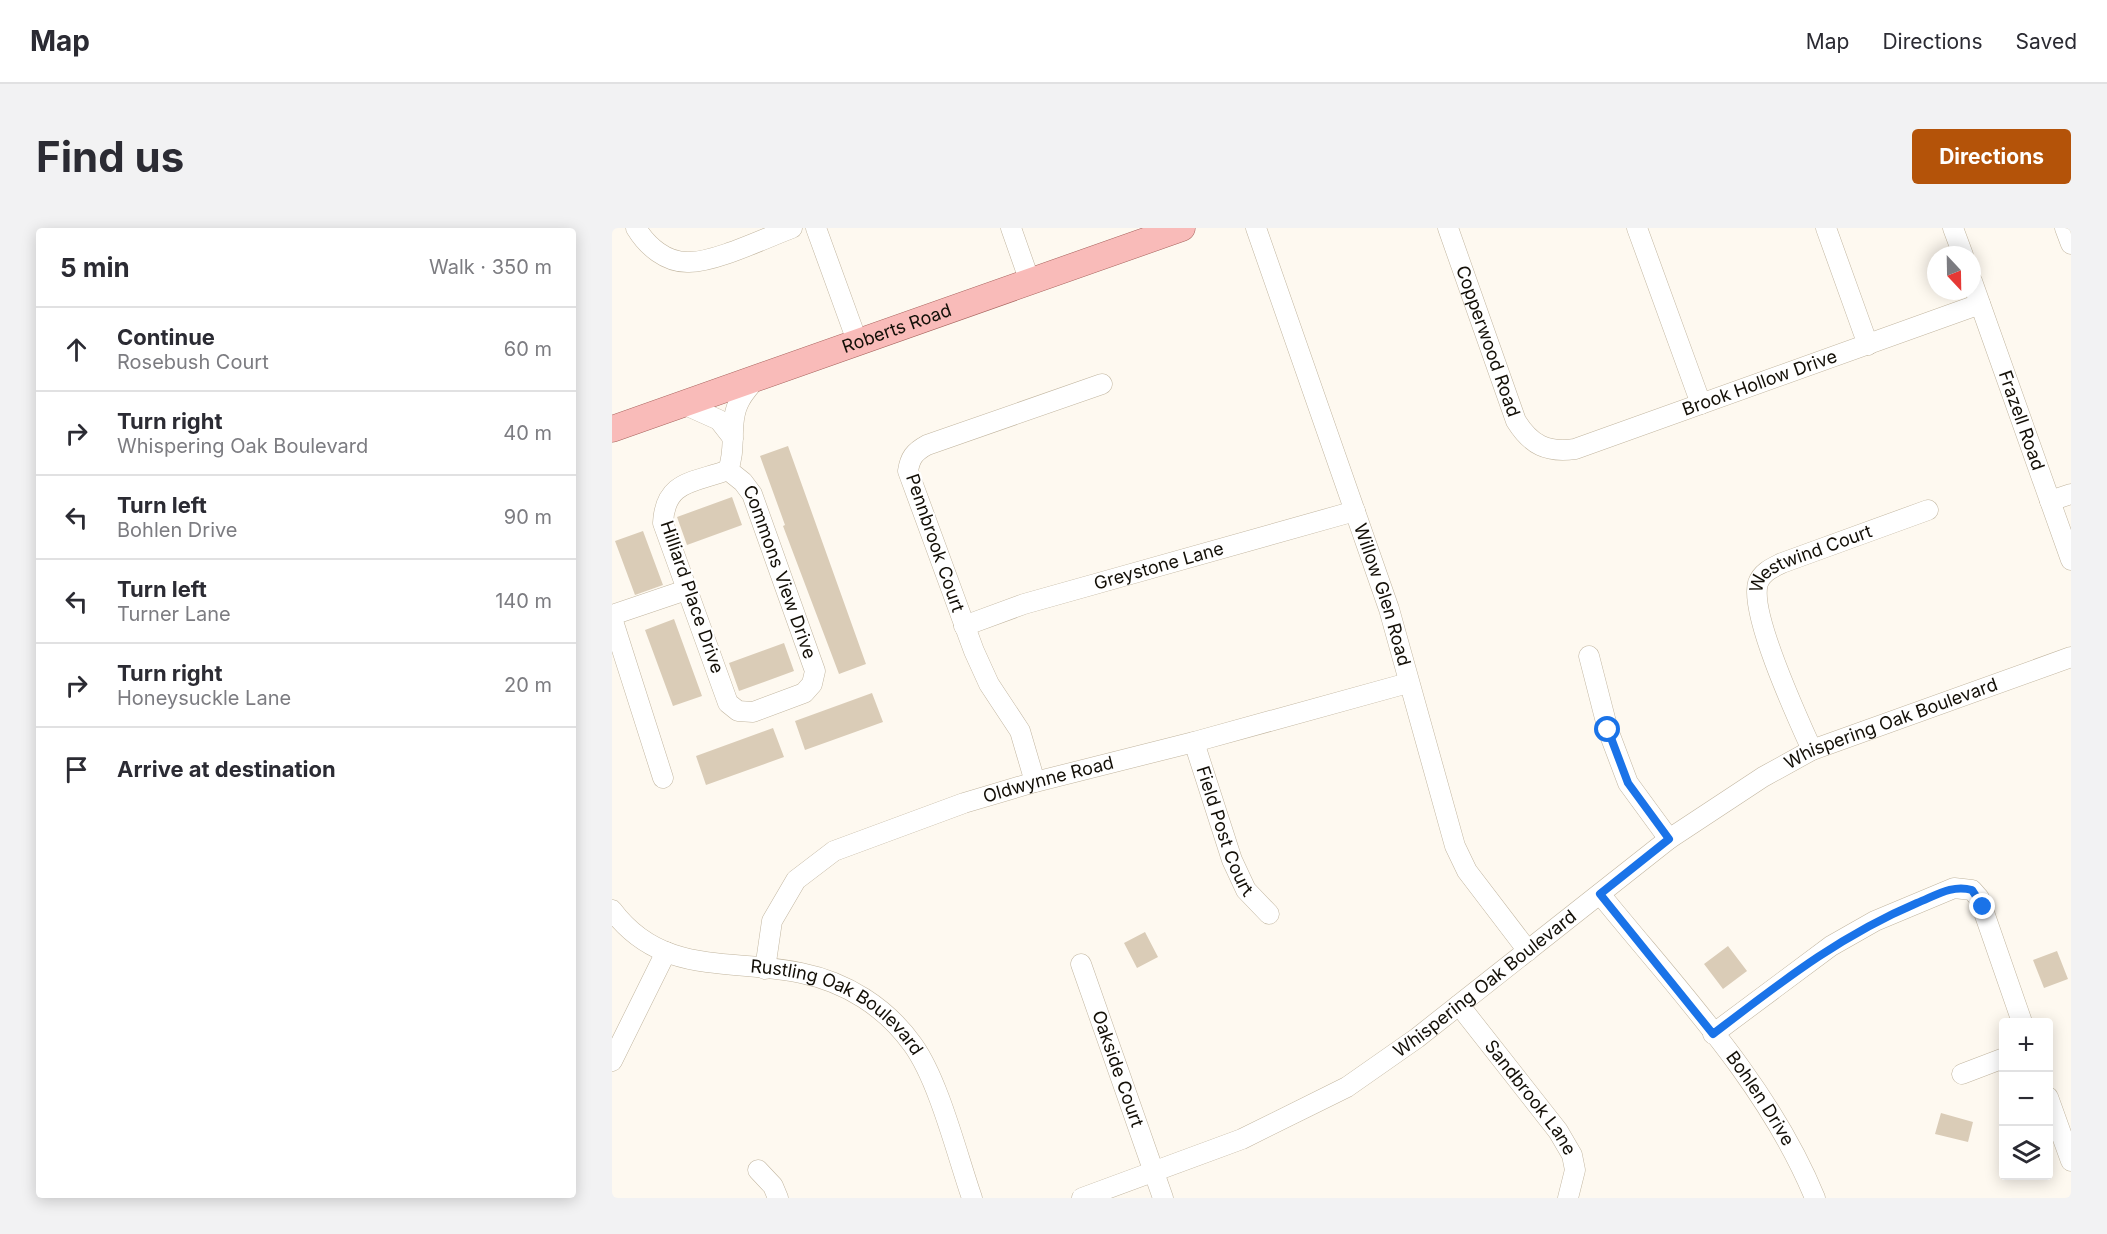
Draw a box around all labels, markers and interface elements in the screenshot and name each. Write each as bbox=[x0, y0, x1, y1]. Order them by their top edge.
text: Map bbox=[30, 24, 90, 58]
text: Map bbox=[1806, 29, 1849, 54]
text: Directions bbox=[1882, 29, 1983, 54]
text: Saved bbox=[2016, 29, 2077, 54]
button: Directions bbox=[1912, 129, 2071, 184]
text: Find us bbox=[36, 131, 184, 182]
north arrow bbox=[1927, 246, 1981, 300]
text: 5 min bbox=[60, 252, 130, 283]
text: Walk · 350 m bbox=[429, 255, 552, 279]
street label: Copperwood Road bbox=[1452, 263, 1525, 419]
street label: Roberts Road bbox=[839, 299, 954, 357]
text: Continue bbox=[117, 324, 215, 350]
icon: ahead bbox=[60, 333, 93, 366]
text: 60 m bbox=[504, 337, 552, 361]
street label: Brook Hollow Drive bbox=[1679, 345, 1840, 420]
text: Rosebush Court bbox=[117, 350, 269, 374]
street label: Frazell Road bbox=[1995, 368, 2049, 473]
text: Turn right bbox=[117, 408, 223, 434]
icon: right bbox=[60, 417, 93, 450]
text: 40 m bbox=[503, 421, 552, 445]
text: Whispering Oak Boulevard bbox=[117, 434, 368, 458]
street label: Pennbrook Court bbox=[902, 471, 969, 615]
street label: Commons View Drive bbox=[739, 480, 821, 662]
text: Turn left bbox=[117, 492, 207, 518]
icon: left bbox=[60, 501, 93, 534]
text: 90 m bbox=[504, 505, 552, 529]
text: Bohlen Drive bbox=[117, 518, 237, 542]
street label: Hilliard Place Drive bbox=[657, 518, 728, 676]
street label: Westwind Court bbox=[1745, 520, 1875, 594]
street label: Willow Glen Road bbox=[1350, 521, 1415, 668]
street label: Greystone Lane bbox=[1091, 537, 1226, 594]
text: Turn left bbox=[117, 576, 207, 602]
icon: left bbox=[60, 585, 93, 618]
text: 140 m bbox=[495, 589, 552, 613]
text: Turner Lane bbox=[117, 602, 231, 626]
text: Turn right bbox=[117, 660, 223, 686]
icon: right bbox=[60, 669, 93, 702]
text: 20 m bbox=[504, 673, 552, 697]
street label: Whispering Oak Boulevard bbox=[1780, 673, 2000, 773]
text: Honeysuckle Lane bbox=[117, 686, 291, 710]
route start bbox=[1594, 716, 1620, 742]
street label: Oldwynne Road bbox=[980, 752, 1116, 807]
icon: arrive bbox=[60, 753, 93, 786]
text: Arrive at destination bbox=[117, 756, 336, 782]
street label: Field Post Court bbox=[1192, 763, 1257, 901]
route end bbox=[1969, 893, 1995, 919]
street label: Whispering Oak Boulevard bbox=[1389, 905, 1580, 1061]
street label: Rustling Oak Boulevard bbox=[750, 955, 928, 1059]
street label: Oakside Court bbox=[1088, 1008, 1148, 1130]
map controls bbox=[1999, 1018, 2053, 1180]
button: + bbox=[1999, 1018, 2053, 1072]
street label: Sandbrook Lane bbox=[1481, 1036, 1581, 1159]
street label: Bohlen Drive bbox=[1722, 1047, 1799, 1149]
button: − bbox=[1999, 1072, 2053, 1126]
button: layers bbox=[1999, 1126, 2053, 1180]

